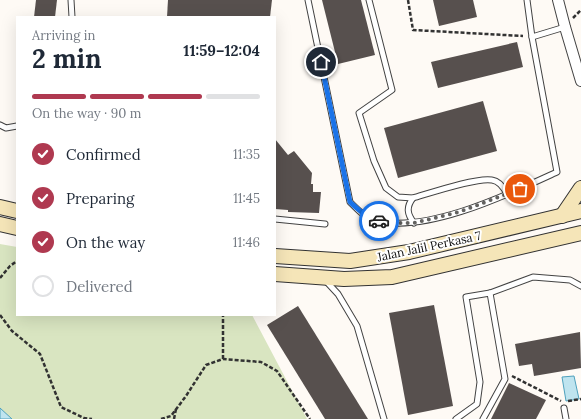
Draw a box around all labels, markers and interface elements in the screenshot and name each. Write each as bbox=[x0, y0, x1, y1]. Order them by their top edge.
text: Arriving in bbox=[32, 27, 95, 44]
text: 11:59–12:04 bbox=[183, 41, 260, 60]
text: 2 min bbox=[32, 42, 102, 75]
pin bbox=[304, 45, 338, 79]
icon: home bbox=[310, 51, 332, 73]
text: On the way · 90 m bbox=[32, 105, 141, 122]
icon: check bbox=[32, 143, 54, 165]
text: Confirmed bbox=[66, 145, 141, 164]
text: 11:35 bbox=[233, 146, 260, 163]
pin bbox=[503, 172, 537, 206]
icon: bag bbox=[509, 178, 531, 200]
icon: check bbox=[32, 187, 54, 209]
text: Preparing bbox=[66, 189, 134, 208]
text: 11:45 bbox=[233, 190, 260, 207]
courier bbox=[359, 201, 399, 241]
icon: car bbox=[368, 210, 390, 232]
street label: Jalan Jalil Perkasa 7 bbox=[375, 228, 483, 265]
icon: check bbox=[32, 231, 54, 253]
text: On the way bbox=[66, 233, 145, 252]
text: 11:46 bbox=[233, 234, 260, 251]
text: Delivered bbox=[66, 277, 133, 296]

